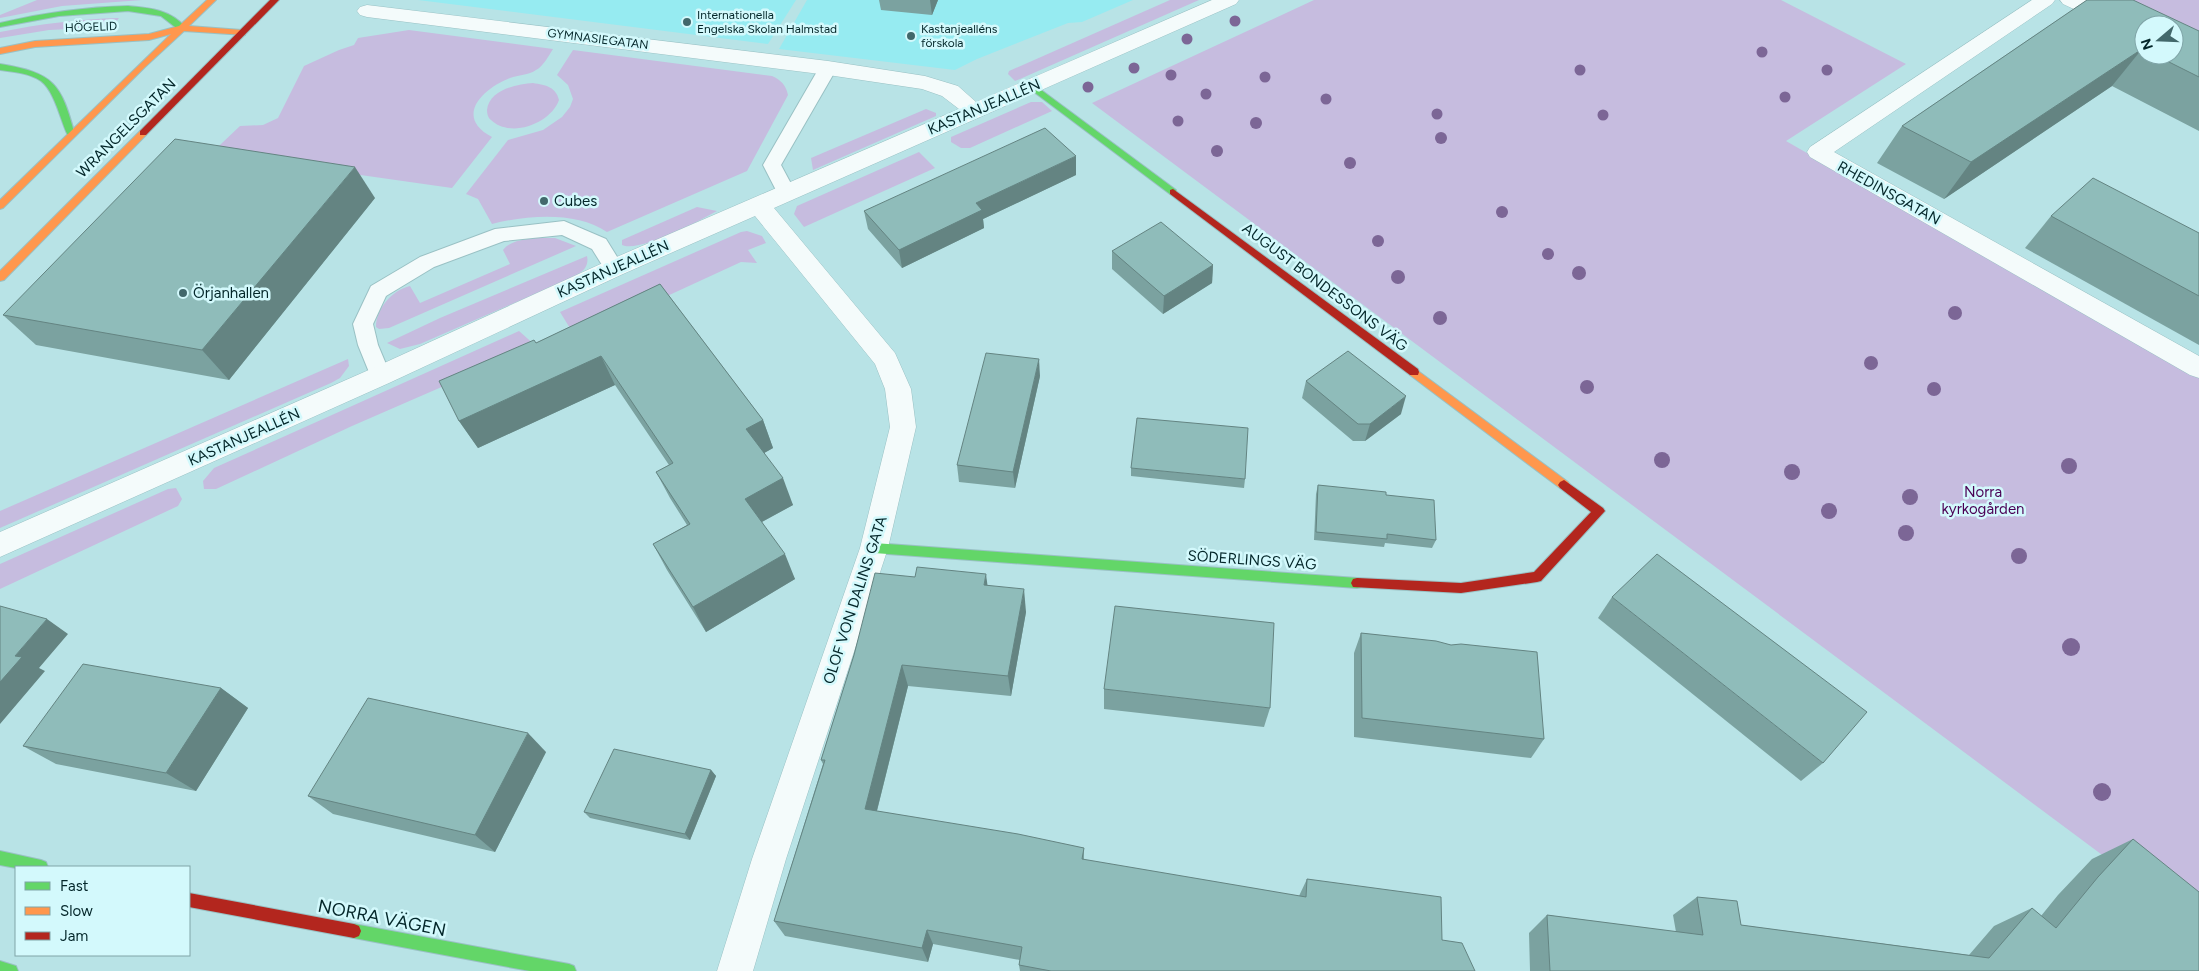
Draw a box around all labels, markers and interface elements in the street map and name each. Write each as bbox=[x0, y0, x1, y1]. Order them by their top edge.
place label: Internationella Engelska Skolan Halmstad bbox=[697, 8, 837, 36]
north arrow bbox=[2134, 15, 2184, 65]
marker: Internationella Engelska Skolan Halmstad bbox=[681, 16, 693, 28]
street label: HÖGELID bbox=[65, 19, 117, 35]
place label: Kastanjealléns förskola bbox=[921, 22, 998, 50]
street label: GYMNASIEGATAN bbox=[547, 26, 649, 52]
marker: Kastanjealléns förskola bbox=[905, 30, 917, 42]
text: N bbox=[2137, 36, 2157, 52]
street label: WRANGELSGATAN bbox=[73, 75, 179, 181]
street label: KASTANJEALLÉN bbox=[925, 75, 1043, 139]
street label: RHEDINSGATAN bbox=[1834, 157, 1944, 229]
place label: Cubes bbox=[554, 192, 597, 210]
marker: Cubes bbox=[538, 195, 550, 207]
street label: AUGUST BONDESSONS VÄG bbox=[1239, 219, 1411, 355]
street label: KASTANJEALLÉN bbox=[554, 236, 672, 302]
place label: Örjanhallen bbox=[193, 284, 269, 302]
marker: Örjanhallen bbox=[177, 287, 189, 299]
street label: KASTANJEALLÉN bbox=[185, 404, 303, 470]
park label: Norra kyrkogården bbox=[1942, 483, 2024, 518]
street label: OLOF VON DALINS GATA bbox=[819, 514, 891, 686]
street label: SÖDERLINGS VÄG bbox=[1187, 547, 1317, 573]
legend bbox=[15, 866, 190, 956]
text: Fast bbox=[60, 877, 89, 895]
street label: NORRA VÄGEN bbox=[316, 895, 448, 941]
text: Slow bbox=[60, 902, 93, 920]
text: Jam bbox=[60, 927, 88, 945]

